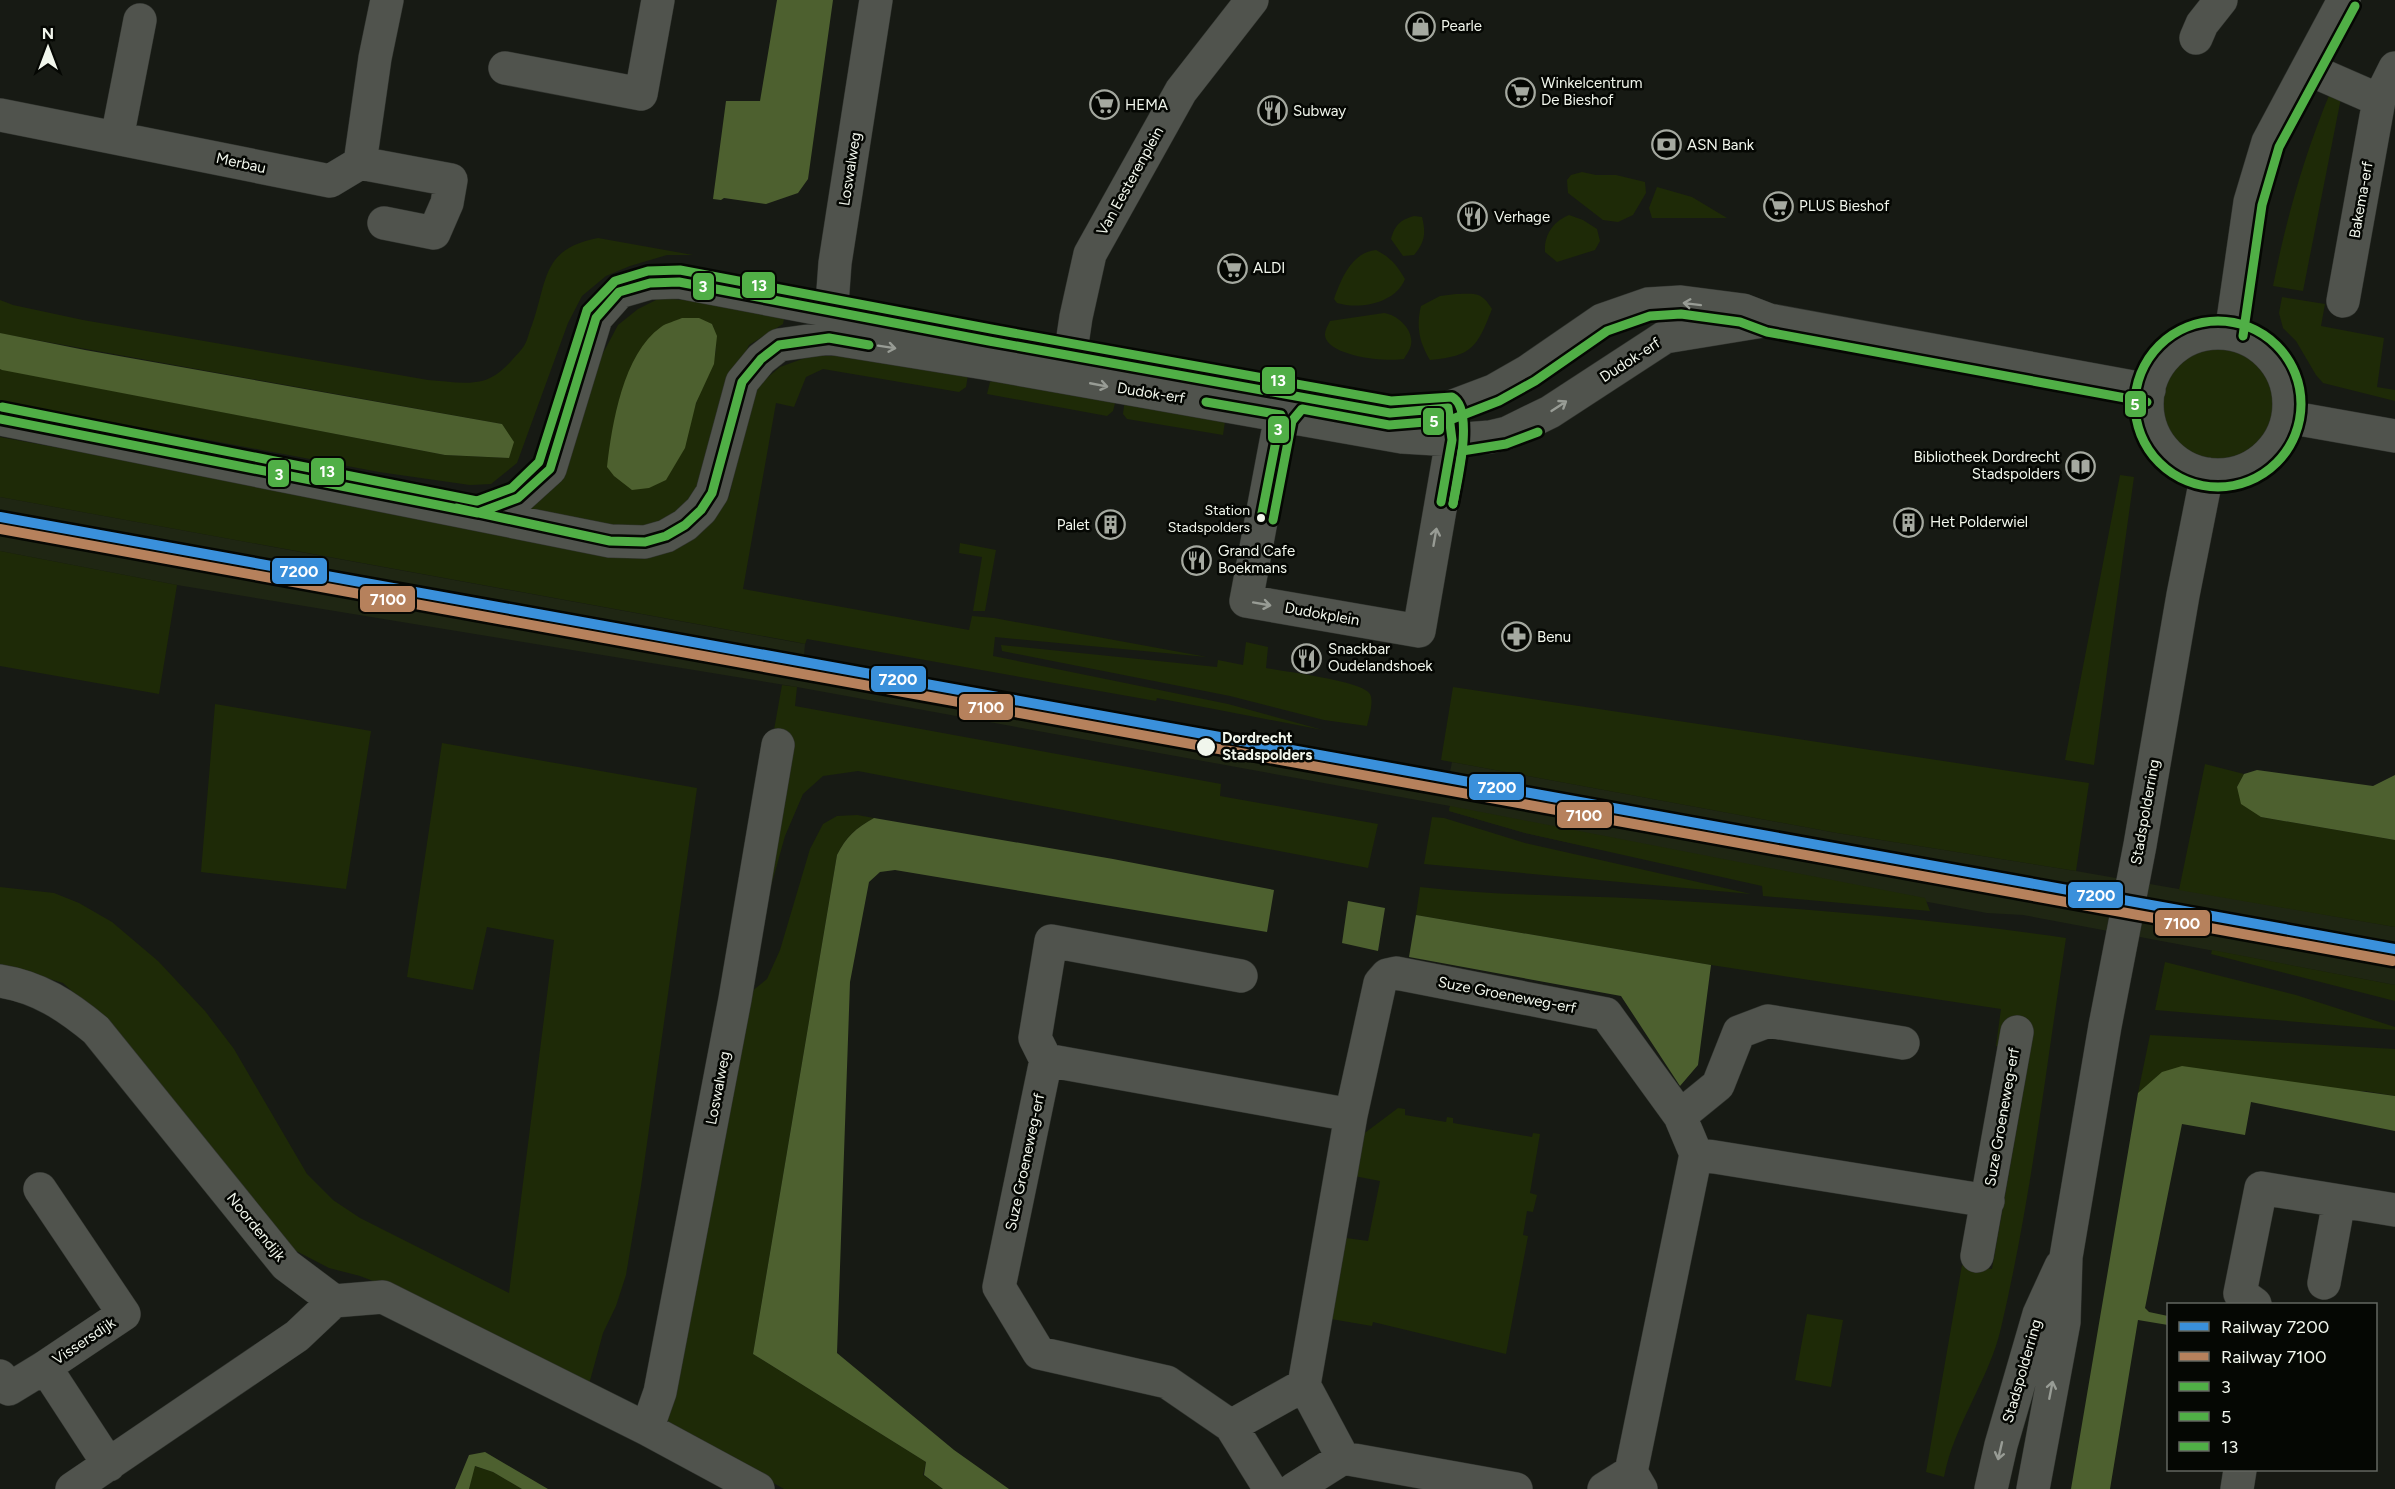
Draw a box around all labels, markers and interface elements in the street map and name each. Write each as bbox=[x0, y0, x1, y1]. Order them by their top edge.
shop icon: Pearle bbox=[1404, 10, 1436, 42]
place label: Pearle bbox=[1441, 17, 1482, 35]
north arrow bbox=[18, 18, 78, 78]
text: N bbox=[42, 24, 54, 43]
place label: Winkelcentrum De Bieshof bbox=[1541, 74, 1642, 109]
supermarket icon: Winkelcentrum De Bieshof bbox=[1504, 76, 1536, 108]
supermarket icon: HEMA bbox=[1088, 89, 1120, 121]
restaurant icon: Subway bbox=[1256, 95, 1288, 127]
place label: HEMA bbox=[1125, 96, 1168, 114]
place label: Subway bbox=[1293, 102, 1346, 120]
street label: Van Eesterenplein bbox=[1093, 124, 1167, 238]
bank icon: ASN Bank bbox=[1650, 129, 1682, 161]
street label: Loswalweg bbox=[835, 131, 865, 207]
place label: ASN Bank bbox=[1687, 136, 1755, 154]
street label: Merbau bbox=[214, 149, 268, 177]
street label: Bakema-erf bbox=[2345, 160, 2377, 240]
supermarket icon: PLUS Bieshof bbox=[1762, 190, 1794, 222]
place label: PLUS Bieshof bbox=[1799, 197, 1890, 215]
restaurant icon: Verhage bbox=[1457, 201, 1489, 233]
place label: Verhage bbox=[1494, 208, 1550, 226]
supermarket icon: ALDI bbox=[1216, 252, 1248, 284]
place label: ALDI bbox=[1253, 259, 1285, 277]
line badge: 13 bbox=[741, 271, 776, 299]
line badge: 3 bbox=[692, 272, 715, 301]
text: 13 bbox=[751, 276, 767, 295]
text: 3 bbox=[699, 277, 708, 296]
one-way arrow bbox=[1683, 298, 1702, 309]
street label: Dudok-erf bbox=[1596, 334, 1664, 386]
one-way arrow bbox=[876, 342, 896, 353]
line badge: 13 bbox=[1261, 366, 1296, 395]
text: 13 bbox=[1270, 371, 1286, 390]
street label: Dudok-erf bbox=[1116, 379, 1187, 407]
one-way arrow bbox=[1089, 380, 1109, 391]
line badge: 5 bbox=[2124, 390, 2147, 418]
text: 5 bbox=[2130, 395, 2140, 414]
one-way arrow bbox=[1550, 400, 1567, 412]
line badge: 5 bbox=[1422, 407, 1445, 436]
text: 5 bbox=[1429, 412, 1439, 431]
line badge: 3 bbox=[1267, 415, 1290, 444]
text: 3 bbox=[1274, 420, 1283, 439]
place label: Bibliotheek Dordrecht Stadspolders bbox=[1913, 448, 2060, 483]
library icon: Bibliotheek Dordrecht Stadspolders bbox=[2065, 450, 2097, 482]
line badge: 13 bbox=[310, 457, 345, 486]
line badge: 3 bbox=[267, 459, 290, 488]
text: 13 bbox=[319, 462, 335, 481]
text: 3 bbox=[275, 465, 284, 484]
place label: Station Stadspolders bbox=[1168, 502, 1250, 536]
building icon: Het Polderwiel bbox=[1893, 506, 1925, 538]
building icon: Palet bbox=[1095, 509, 1127, 541]
marker: Station Stadspolders bbox=[1255, 512, 1267, 524]
place label: Het Polderwiel bbox=[1930, 513, 2028, 531]
place label: Palet bbox=[1057, 516, 1090, 534]
one-way arrow bbox=[1430, 528, 1441, 548]
place label: Grand Cafe Boekmans bbox=[1218, 542, 1295, 577]
restaurant icon: Grand Cafe Boekmans bbox=[1181, 544, 1213, 576]
line badge: 7200 bbox=[271, 557, 328, 585]
text: 7200 bbox=[280, 562, 318, 581]
line badge: 7100 bbox=[359, 585, 416, 613]
text: 7100 bbox=[370, 590, 406, 609]
one-way arrow bbox=[1252, 599, 1272, 610]
street label: Dudokplein bbox=[1283, 599, 1361, 629]
pharmacy icon: Benu bbox=[1500, 621, 1532, 653]
place label: Benu bbox=[1537, 628, 1571, 646]
place label: Snackbar Oudelandshoek bbox=[1328, 640, 1433, 675]
restaurant icon: Snackbar Oudelandshoek bbox=[1291, 642, 1323, 674]
line badge: 7200 bbox=[870, 665, 927, 693]
text: 7200 bbox=[879, 670, 917, 689]
line badge: 7100 bbox=[958, 693, 1014, 721]
text: 7100 bbox=[968, 698, 1004, 717]
place label: Dordrecht Stadspolders bbox=[1222, 729, 1312, 764]
marker: Dordrecht Stadspolders bbox=[1195, 736, 1217, 758]
street label: Stadspolderring bbox=[2127, 758, 2163, 866]
line badge: 7200 bbox=[1468, 773, 1525, 801]
text: 7200 bbox=[1478, 778, 1516, 797]
line badge: 7100 bbox=[1556, 801, 1613, 829]
text: 7100 bbox=[1566, 806, 1602, 825]
line badge: 7200 bbox=[2067, 881, 2124, 909]
text: 7200 bbox=[2077, 886, 2115, 905]
line badge: 7100 bbox=[2154, 909, 2211, 937]
text: 7100 bbox=[2164, 914, 2200, 933]
street label: Suze Groeneweg-erf bbox=[1436, 973, 1578, 1017]
street label: Suze Groeneweg-erf bbox=[1981, 1046, 2023, 1188]
street label: Loswalweg bbox=[702, 1050, 734, 1126]
street label: Suze Groeneweg-erf bbox=[1002, 1091, 1048, 1232]
street label: Noordendijk bbox=[223, 1189, 290, 1265]
legend bbox=[2167, 1303, 2377, 1471]
street label: Vissersdijk bbox=[49, 1313, 119, 1369]
text: Railway 7200 bbox=[2221, 1316, 2329, 1338]
street label: Stadspolderring bbox=[1999, 1317, 2045, 1425]
text: Railway 7100 bbox=[2221, 1346, 2327, 1368]
text: 3 bbox=[2221, 1376, 2231, 1398]
one-way arrow bbox=[2046, 1381, 2057, 1401]
text: 5 bbox=[2221, 1406, 2231, 1428]
text: 13 bbox=[2221, 1436, 2238, 1458]
one-way arrow bbox=[1993, 1441, 2005, 1460]

